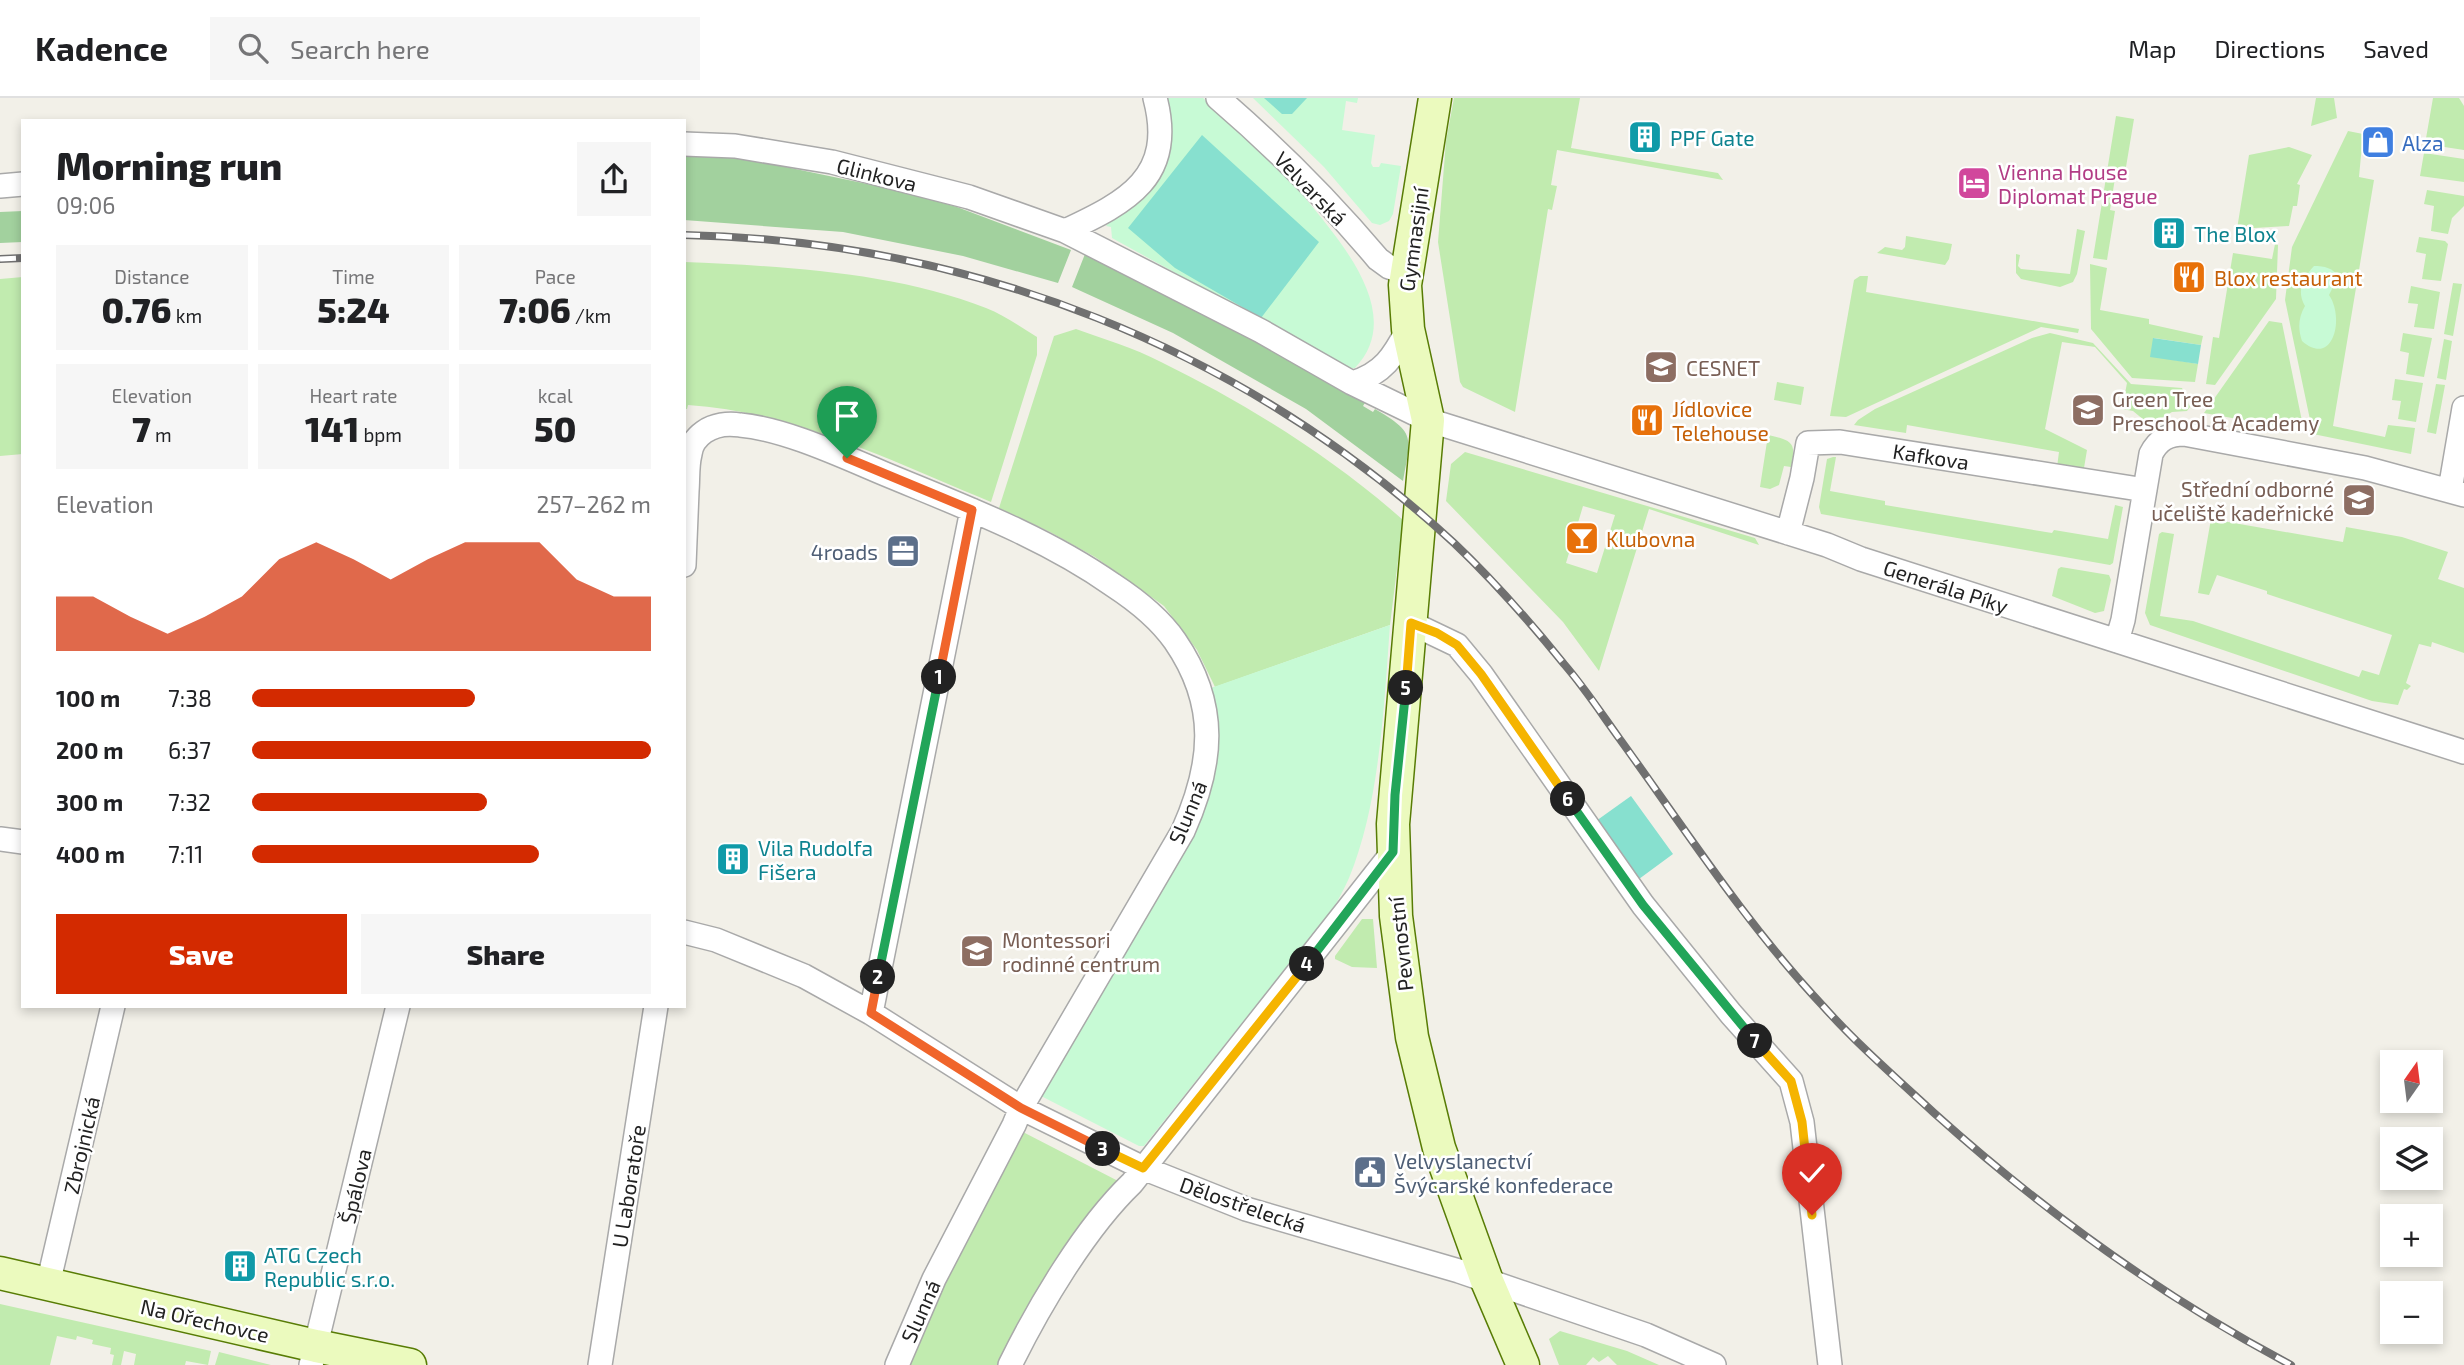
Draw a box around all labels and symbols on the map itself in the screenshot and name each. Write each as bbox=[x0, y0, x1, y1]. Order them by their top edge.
building icon: PPF Gate bbox=[1626, 118, 1664, 156]
shop icon: Alza bbox=[2359, 123, 2397, 161]
place label: PPF Gate bbox=[1670, 125, 1754, 150]
place label: Alza bbox=[2402, 130, 2444, 155]
street label: Velvarská bbox=[1270, 146, 1352, 230]
street label: Glinkova bbox=[834, 152, 920, 196]
place label: Vienna House Diplomat Prague bbox=[1998, 159, 2157, 208]
hotel icon: Vienna House Diplomat Prague bbox=[1955, 164, 1993, 202]
street label: Gymnasijní bbox=[1393, 185, 1434, 293]
building icon: The Blox bbox=[2150, 214, 2188, 252]
place label: The Blox bbox=[2194, 221, 2276, 246]
restaurant icon: Blox restaurant bbox=[2170, 258, 2208, 296]
place label: Blox restaurant bbox=[2214, 265, 2362, 290]
school or university icon: CESNET bbox=[1642, 348, 1680, 386]
place label: CESNET bbox=[1686, 355, 1760, 380]
pin bbox=[817, 386, 877, 458]
place label: Green Tree Preschool & Academy bbox=[2112, 386, 2319, 435]
school or university icon: Green Tree Preschool & Academy bbox=[2069, 391, 2107, 429]
place label: Jídlovice Telehouse bbox=[1672, 396, 1769, 445]
restaurant icon: Jídlovice Telehouse bbox=[1628, 401, 1666, 439]
street label: Kafkova bbox=[1891, 438, 1971, 474]
place label: Střední odborné učeliště kadeřnické bbox=[2151, 476, 2334, 525]
school or university icon: Střední odborné učeliště kadeřnické bbox=[2340, 481, 2378, 519]
bar icon: Klubovna bbox=[1563, 519, 1601, 557]
place label: Klubovna bbox=[1606, 526, 1695, 551]
office icon: 4roads bbox=[884, 532, 922, 570]
place label: 4roads bbox=[811, 539, 878, 564]
street label: Generála Píky bbox=[1880, 554, 2012, 618]
pin: 1 bbox=[922, 660, 956, 694]
pin: 5 bbox=[1388, 670, 1424, 706]
street label: Slunná bbox=[1163, 777, 1211, 847]
pin: 6 bbox=[1550, 782, 1586, 816]
place label: Vila Rudolfa Fišera bbox=[758, 835, 873, 884]
building icon: Vila Rudolfa Fišera bbox=[714, 840, 752, 878]
street label: Pevnostní bbox=[1383, 895, 1417, 992]
place label: Montessori rodinné centrum bbox=[1002, 927, 1160, 976]
school or university icon: Montessori rodinné centrum bbox=[958, 932, 996, 970]
pin: 4 bbox=[1290, 946, 1324, 982]
pin: 2 bbox=[860, 960, 896, 994]
pin: 7 bbox=[1738, 1024, 1772, 1058]
north arrow bbox=[2380, 1050, 2443, 1113]
street label: Zbrojnická bbox=[58, 1094, 105, 1196]
street label: U Laboratoře bbox=[606, 1123, 650, 1249]
pin: 3 bbox=[1086, 1132, 1120, 1166]
pin bbox=[1782, 1143, 1842, 1215]
street label: Špálova bbox=[334, 1146, 376, 1226]
place label: Velvyslanectví Švýcarské konfederace bbox=[1394, 1148, 1613, 1197]
public building icon: Velvyslanectví Švýcarské konfederace bbox=[1351, 1153, 1389, 1191]
street label: Dělostřelecká bbox=[1177, 1171, 1309, 1237]
place label: ATG Czech Republic s.r.o. bbox=[264, 1242, 395, 1291]
building icon: ATG Czech Republic s.r.o. bbox=[221, 1247, 259, 1285]
street label: Slunná bbox=[895, 1276, 945, 1346]
street label: Na Ořechovce bbox=[138, 1293, 272, 1347]

